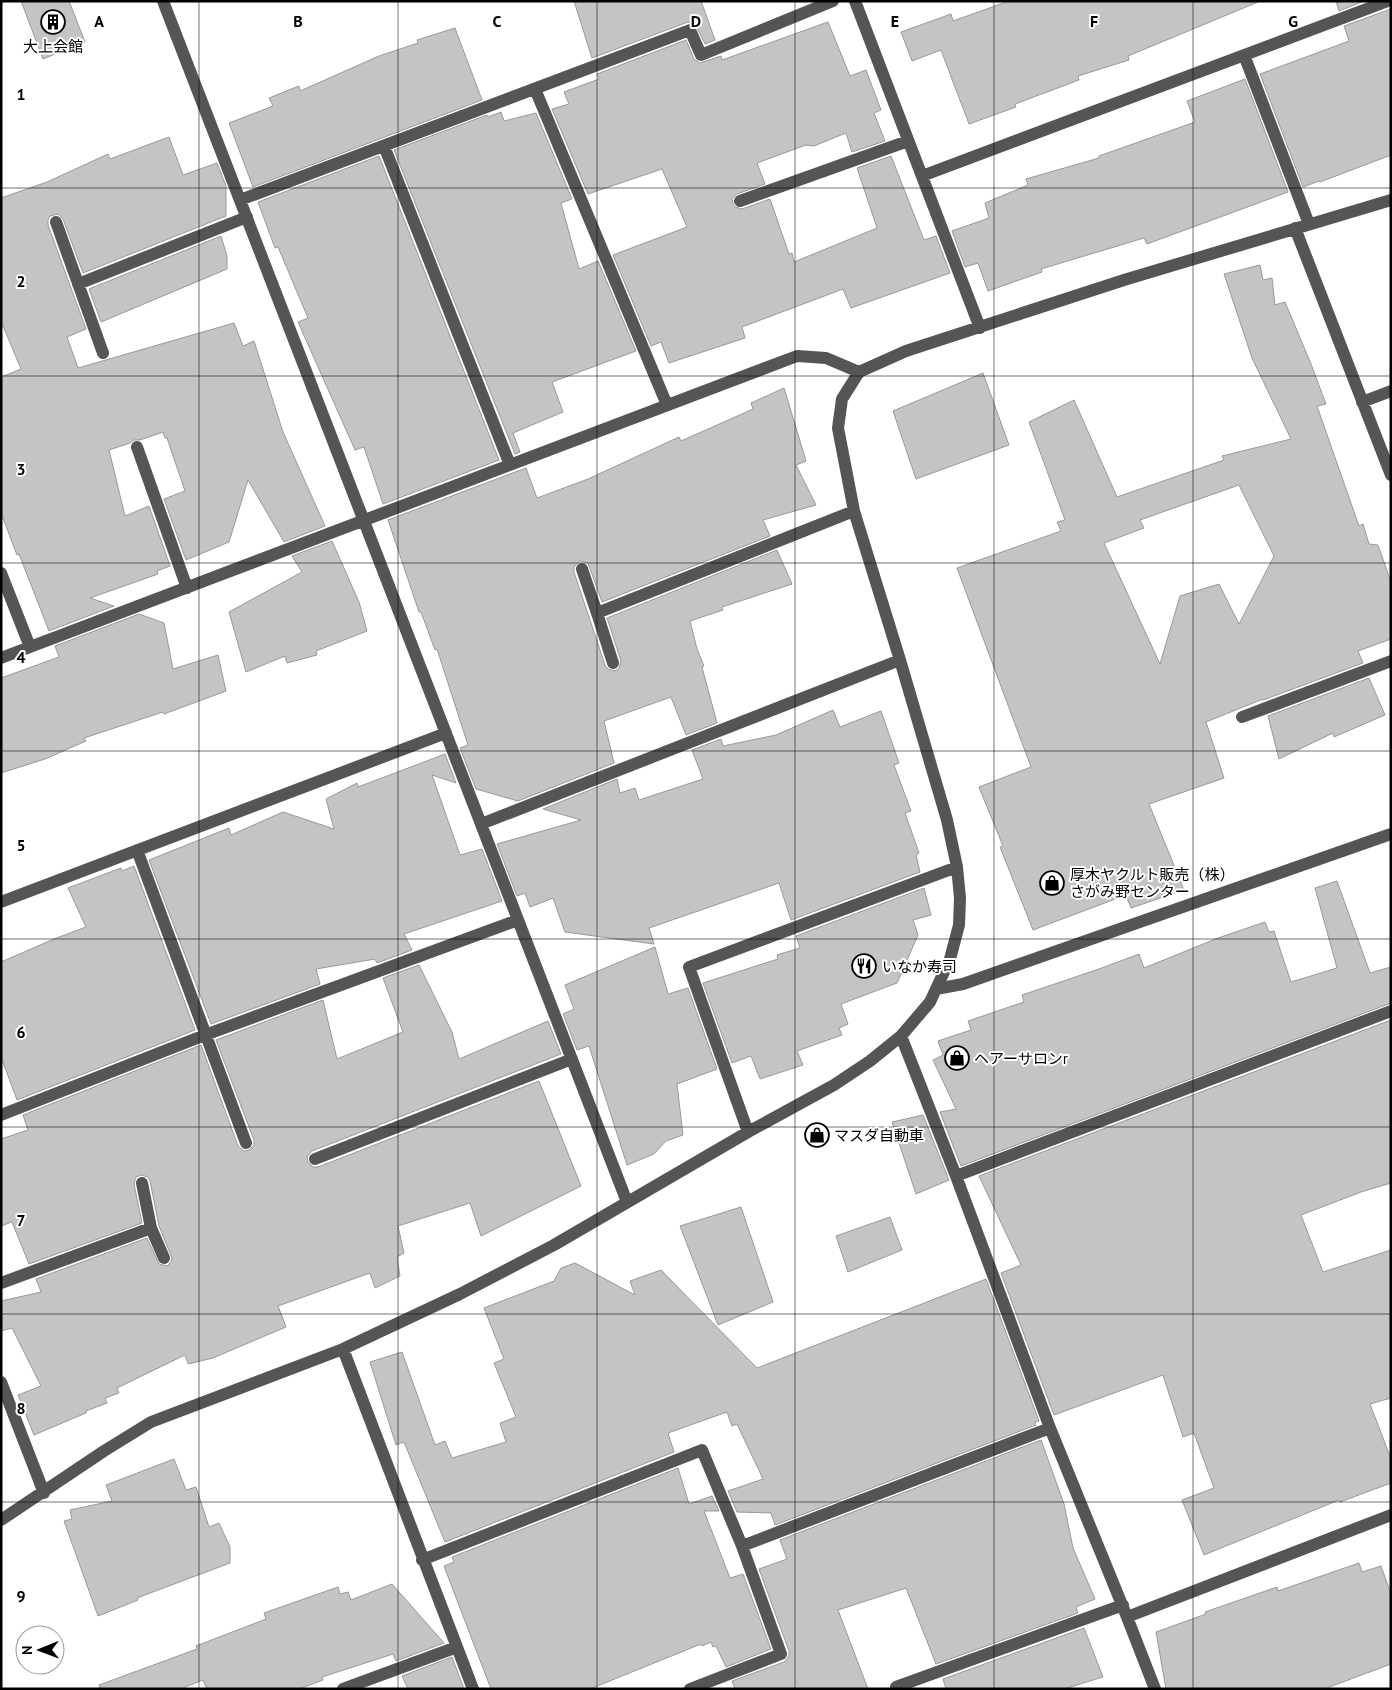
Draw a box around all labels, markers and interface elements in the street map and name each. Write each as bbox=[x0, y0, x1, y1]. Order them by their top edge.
building icon: 大上会館 bbox=[40, 9, 66, 35]
text: A bbox=[94, 11, 104, 31]
text: B bbox=[293, 11, 303, 31]
text: C bbox=[493, 11, 502, 31]
text: D bbox=[691, 11, 701, 31]
text: E bbox=[891, 11, 899, 31]
text: F bbox=[1090, 11, 1098, 31]
text: G bbox=[1288, 11, 1298, 31]
place label: 大上会館 bbox=[23, 37, 83, 56]
text: 1 bbox=[16, 84, 26, 104]
text: 2 bbox=[16, 271, 26, 291]
text: 3 bbox=[16, 459, 26, 479]
text: 4 bbox=[16, 647, 26, 667]
text: 5 bbox=[16, 835, 26, 855]
place label: 厚木ヤクルト販売（株） さがみ野センター bbox=[1070, 865, 1235, 901]
shop icon: 厚木ヤクルト販売（株） さがみ野センター bbox=[1039, 870, 1065, 896]
restaurant icon: いなか寿司 bbox=[851, 953, 877, 979]
place label: いなか寿司 bbox=[882, 957, 957, 976]
text: 6 bbox=[16, 1022, 26, 1042]
shop icon: ヘアーサロンr bbox=[944, 1045, 970, 1071]
place label: ヘアーサロンr bbox=[974, 1049, 1068, 1068]
shop icon: マスダ自動車 bbox=[804, 1122, 830, 1148]
place label: マスダ自動車 bbox=[834, 1126, 924, 1145]
text: 7 bbox=[16, 1210, 26, 1230]
text: 8 bbox=[16, 1398, 26, 1418]
text: 9 bbox=[16, 1586, 26, 1606]
north arrow bbox=[15, 1625, 65, 1675]
text: N bbox=[18, 1645, 36, 1655]

